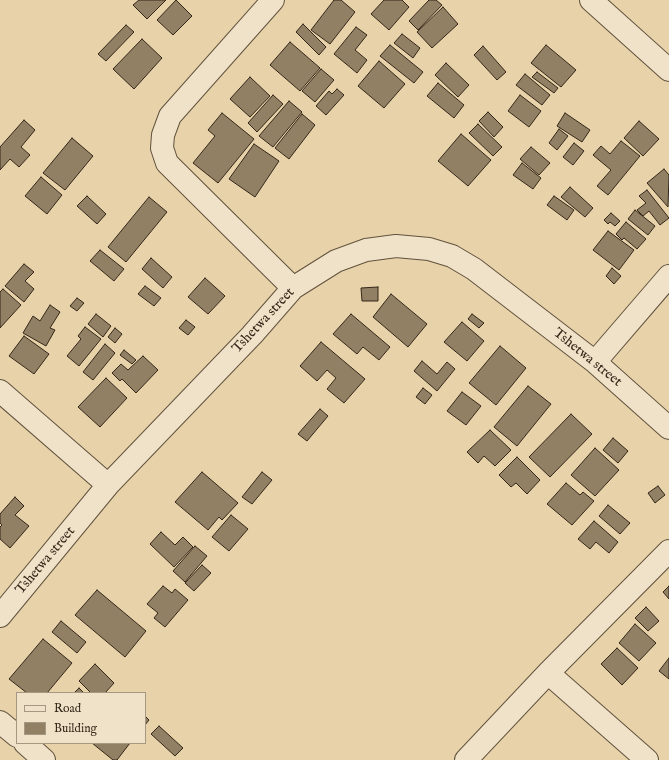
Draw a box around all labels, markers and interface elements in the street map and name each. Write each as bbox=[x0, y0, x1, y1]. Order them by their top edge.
street label: Tshetwa street bbox=[229, 285, 299, 357]
street label: Tshetwa street bbox=[549, 325, 625, 391]
street label: Tshetwa street bbox=[13, 524, 79, 598]
legend bbox=[16, 692, 146, 744]
text: Road bbox=[54, 701, 81, 716]
text: Building bbox=[54, 721, 97, 736]

